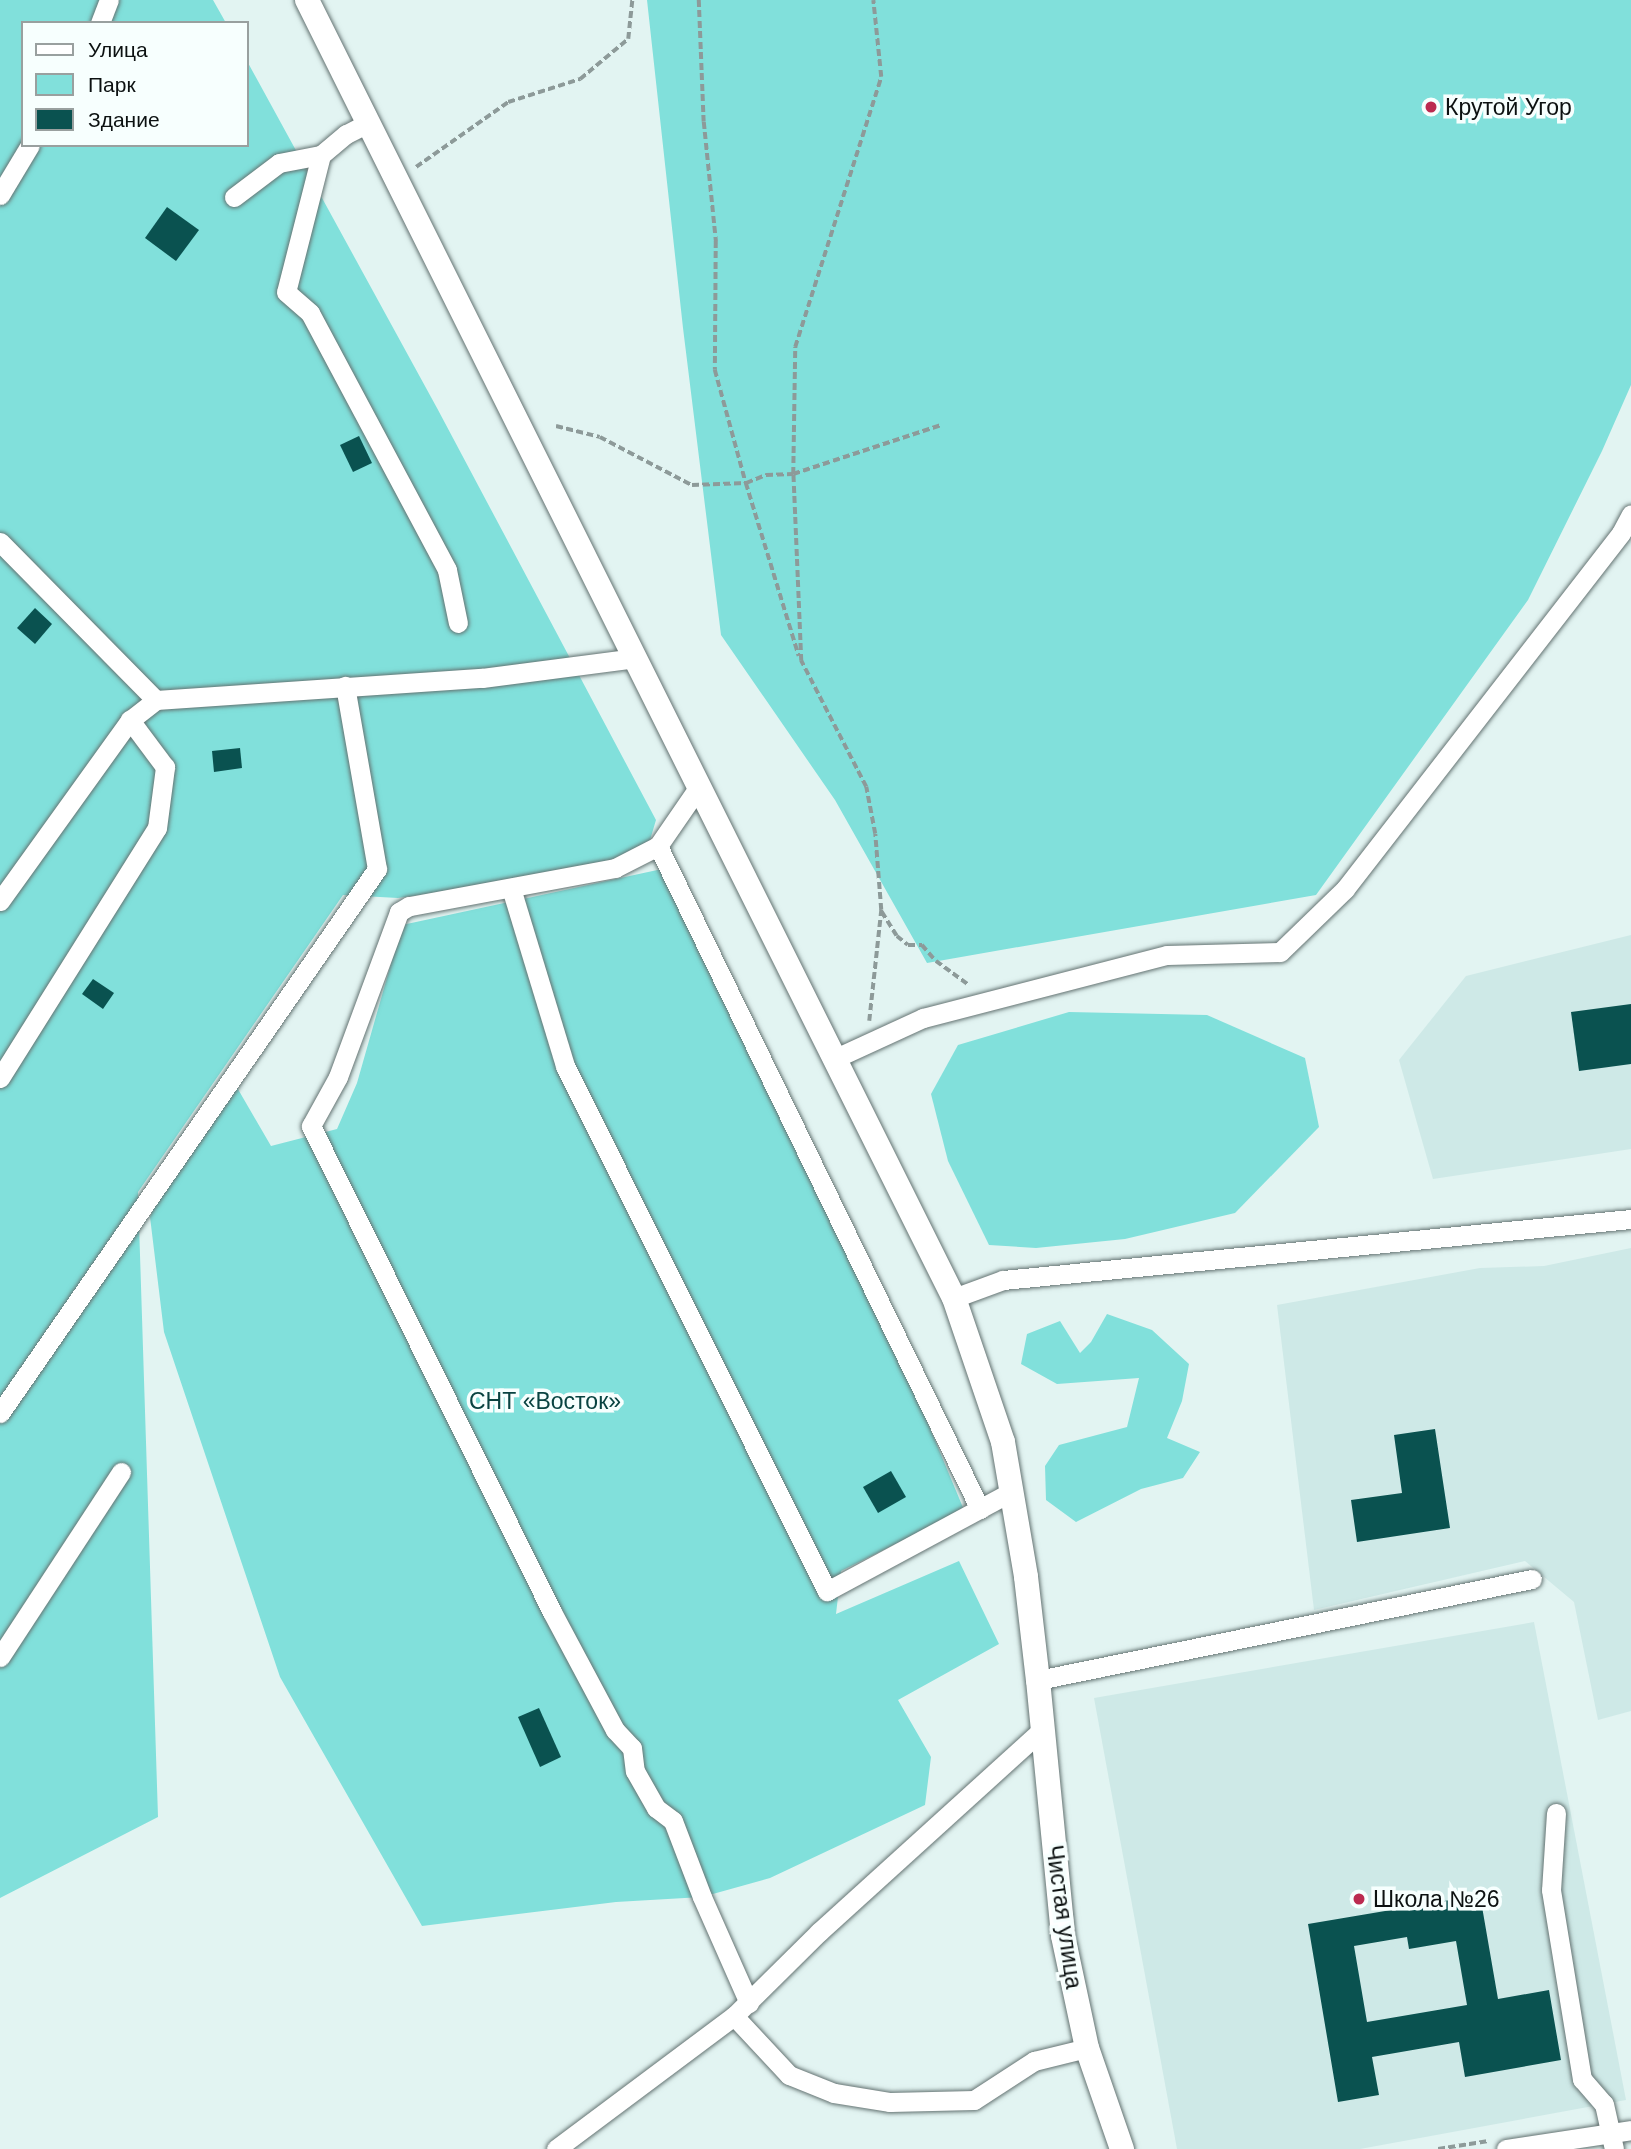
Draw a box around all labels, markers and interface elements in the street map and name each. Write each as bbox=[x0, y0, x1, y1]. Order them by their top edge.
legend bbox=[21, 21, 248, 147]
text: Улица bbox=[88, 38, 148, 61]
text: Парк bbox=[88, 73, 136, 96]
place label: Крутой Угор bbox=[1445, 93, 1572, 121]
marker: Крутой Угор bbox=[1423, 99, 1439, 115]
text: Здание bbox=[88, 108, 160, 131]
park label: СНТ «Восток» bbox=[469, 1387, 621, 1415]
street label: Чистая улица bbox=[1040, 1843, 1088, 1991]
place label: Школа №26 bbox=[1373, 1885, 1500, 1913]
marker: Школа №26 bbox=[1351, 1891, 1367, 1907]

